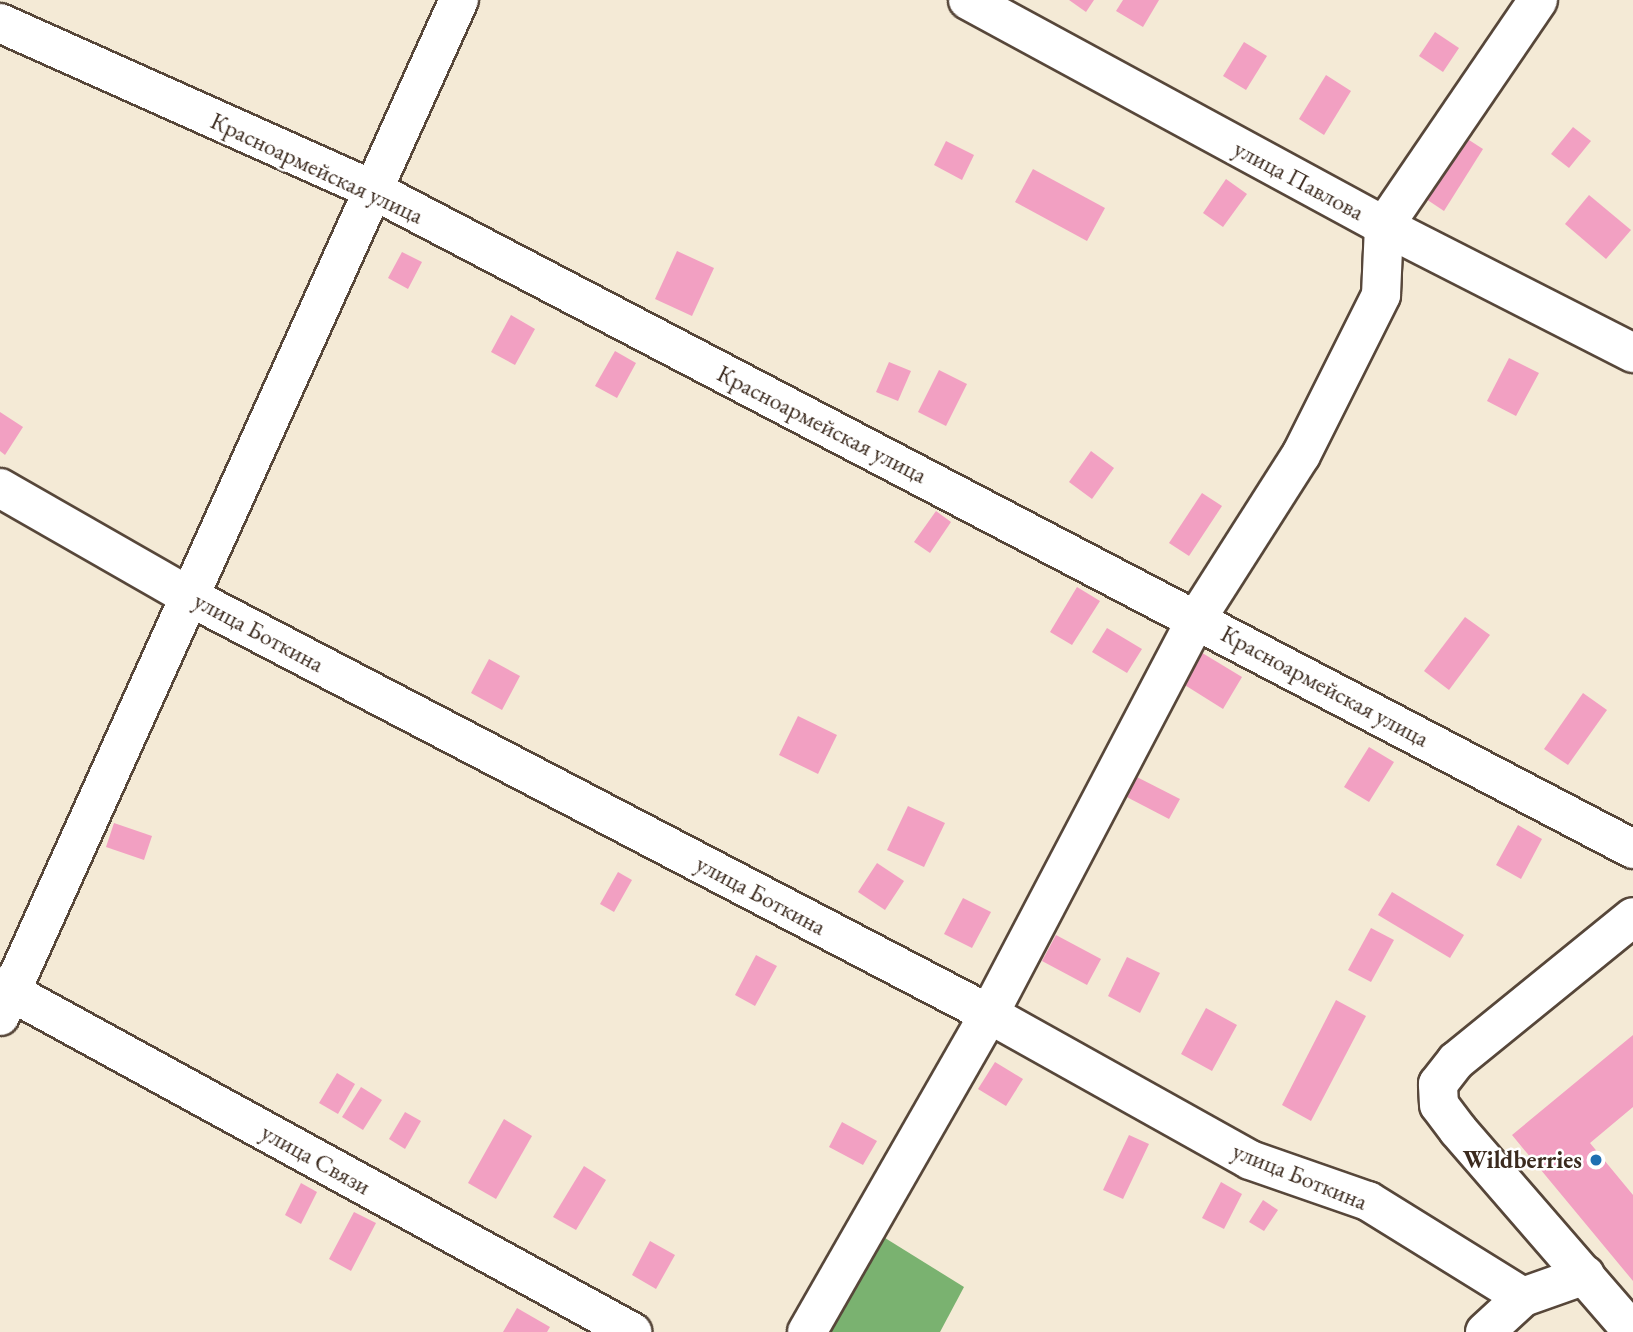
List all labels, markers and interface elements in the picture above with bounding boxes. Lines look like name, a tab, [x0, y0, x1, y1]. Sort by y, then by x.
street label: Красноармейская улица	[206, 106, 428, 230]
street label: улица Павлова	[1229, 134, 1369, 226]
street label: Красноармейская улица	[712, 359, 932, 489]
street label: улица Боткина	[189, 586, 329, 678]
street label: Красноармейская улица	[1216, 619, 1434, 753]
street label: улица Боткина	[691, 849, 831, 941]
street label: улица Связи	[256, 1117, 376, 1201]
street label: улица Боткина	[1228, 1136, 1372, 1216]
place label: Wildberries	[1463, 1146, 1582, 1174]
marker: Wildberries	[1588, 1152, 1604, 1168]

